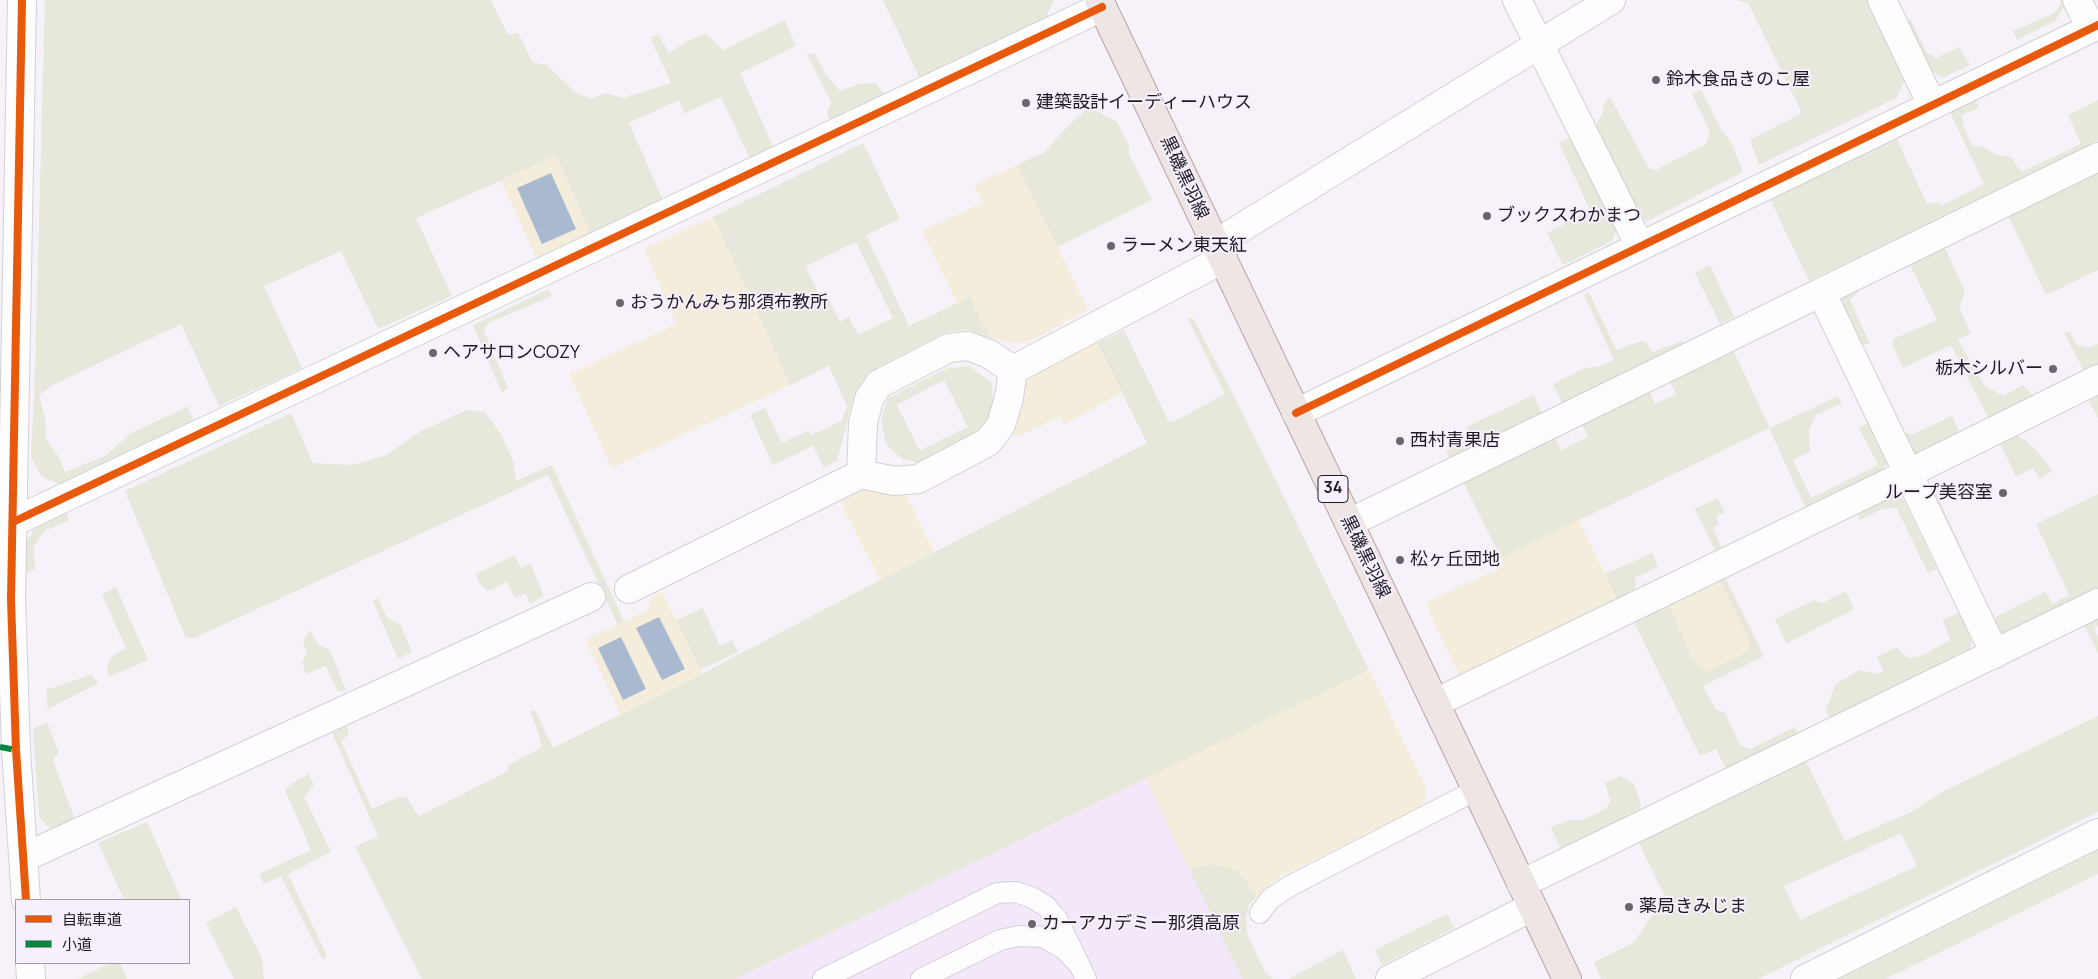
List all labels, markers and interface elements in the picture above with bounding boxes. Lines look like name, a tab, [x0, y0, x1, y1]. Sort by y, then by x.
place label: 鈴木食品きのこ屋	[1666, 69, 1810, 91]
marker: 鈴木食品きのこ屋	[1650, 74, 1662, 86]
place label: 建築設計イーディーハウス	[1036, 92, 1252, 114]
marker: 建築設計イーディーハウス	[1020, 97, 1032, 109]
street label: 黒磯黒羽線	[1155, 133, 1213, 223]
place label: ブックスわかまつ	[1497, 205, 1641, 227]
marker: ブックスわかまつ	[1481, 210, 1493, 222]
place label: ラーメン東天紅	[1121, 235, 1247, 257]
marker: ラーメン東天紅	[1105, 240, 1117, 252]
place label: おうかんみち那須布教所	[630, 292, 828, 314]
marker: おうかんみち那須布教所	[614, 297, 626, 309]
place label: ヘアサロンCOZY	[443, 342, 580, 364]
marker: ヘアサロンCOZY	[427, 347, 439, 359]
place label: 栃木シルバー	[1935, 358, 2043, 380]
marker: 栃木シルバー	[2047, 363, 2059, 375]
place label: 西村青果店	[1410, 430, 1500, 452]
marker: 西村青果店	[1394, 435, 1406, 447]
road number: 34	[1318, 476, 1348, 502]
place label: ループ美容室	[1885, 482, 1993, 504]
marker: ループ美容室	[1997, 487, 2009, 499]
street label: 黒磯黒羽線	[1336, 512, 1394, 602]
place label: 松ヶ丘団地	[1410, 549, 1500, 571]
marker: 松ヶ丘団地	[1394, 554, 1406, 566]
place label: 薬局きみじま	[1639, 896, 1747, 918]
legend	[15, 899, 190, 964]
marker: 薬局きみじま	[1623, 901, 1635, 913]
text: 自転車道	[62, 909, 122, 930]
place label: カーアカデミー那須高原	[1042, 913, 1240, 935]
marker: カーアカデミー那須高原	[1026, 918, 1038, 930]
text: 小道	[62, 934, 92, 955]

